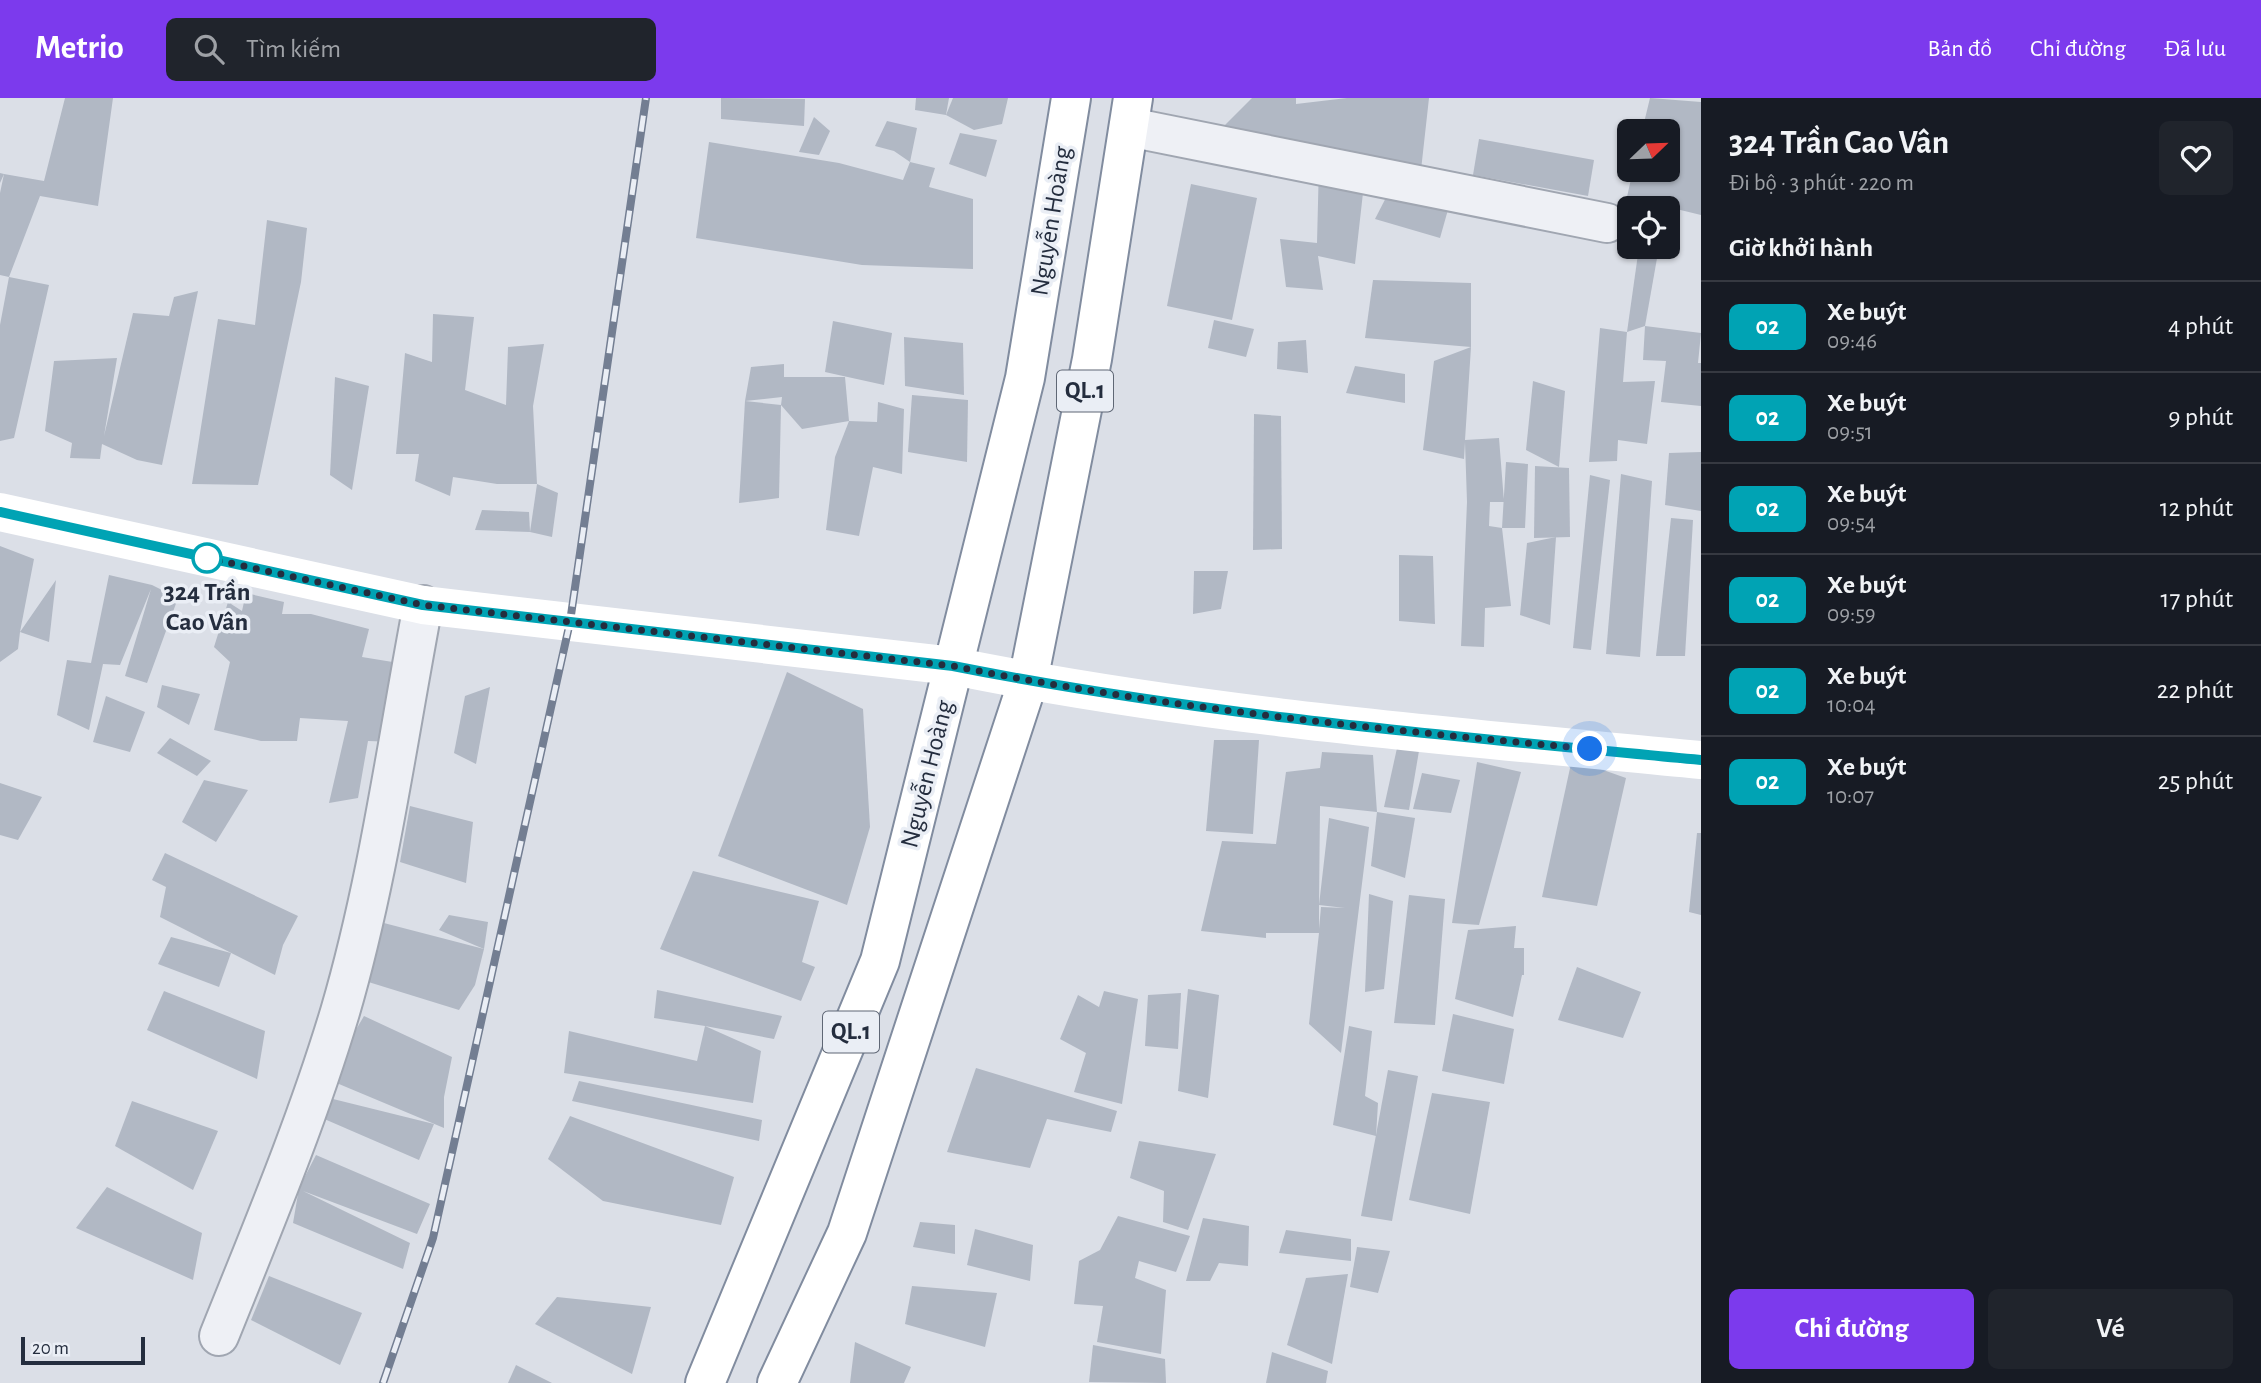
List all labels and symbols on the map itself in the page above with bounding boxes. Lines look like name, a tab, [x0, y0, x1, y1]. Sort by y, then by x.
north arrow	[1617, 119, 1680, 182]
street label: Nguyễn Hoàng	[1025, 144, 1076, 298]
road number: QL.1	[1057, 370, 1113, 412]
marker: 324 Trần Cao Vân	[192, 543, 222, 573]
place label: 324 Trần Cao Vân	[164, 579, 250, 635]
street label: Nguyễn Hoàng	[895, 697, 958, 850]
your location	[1572, 731, 1607, 766]
road number: QL.1	[823, 1012, 879, 1052]
scale bar	[21, 1334, 145, 1366]

